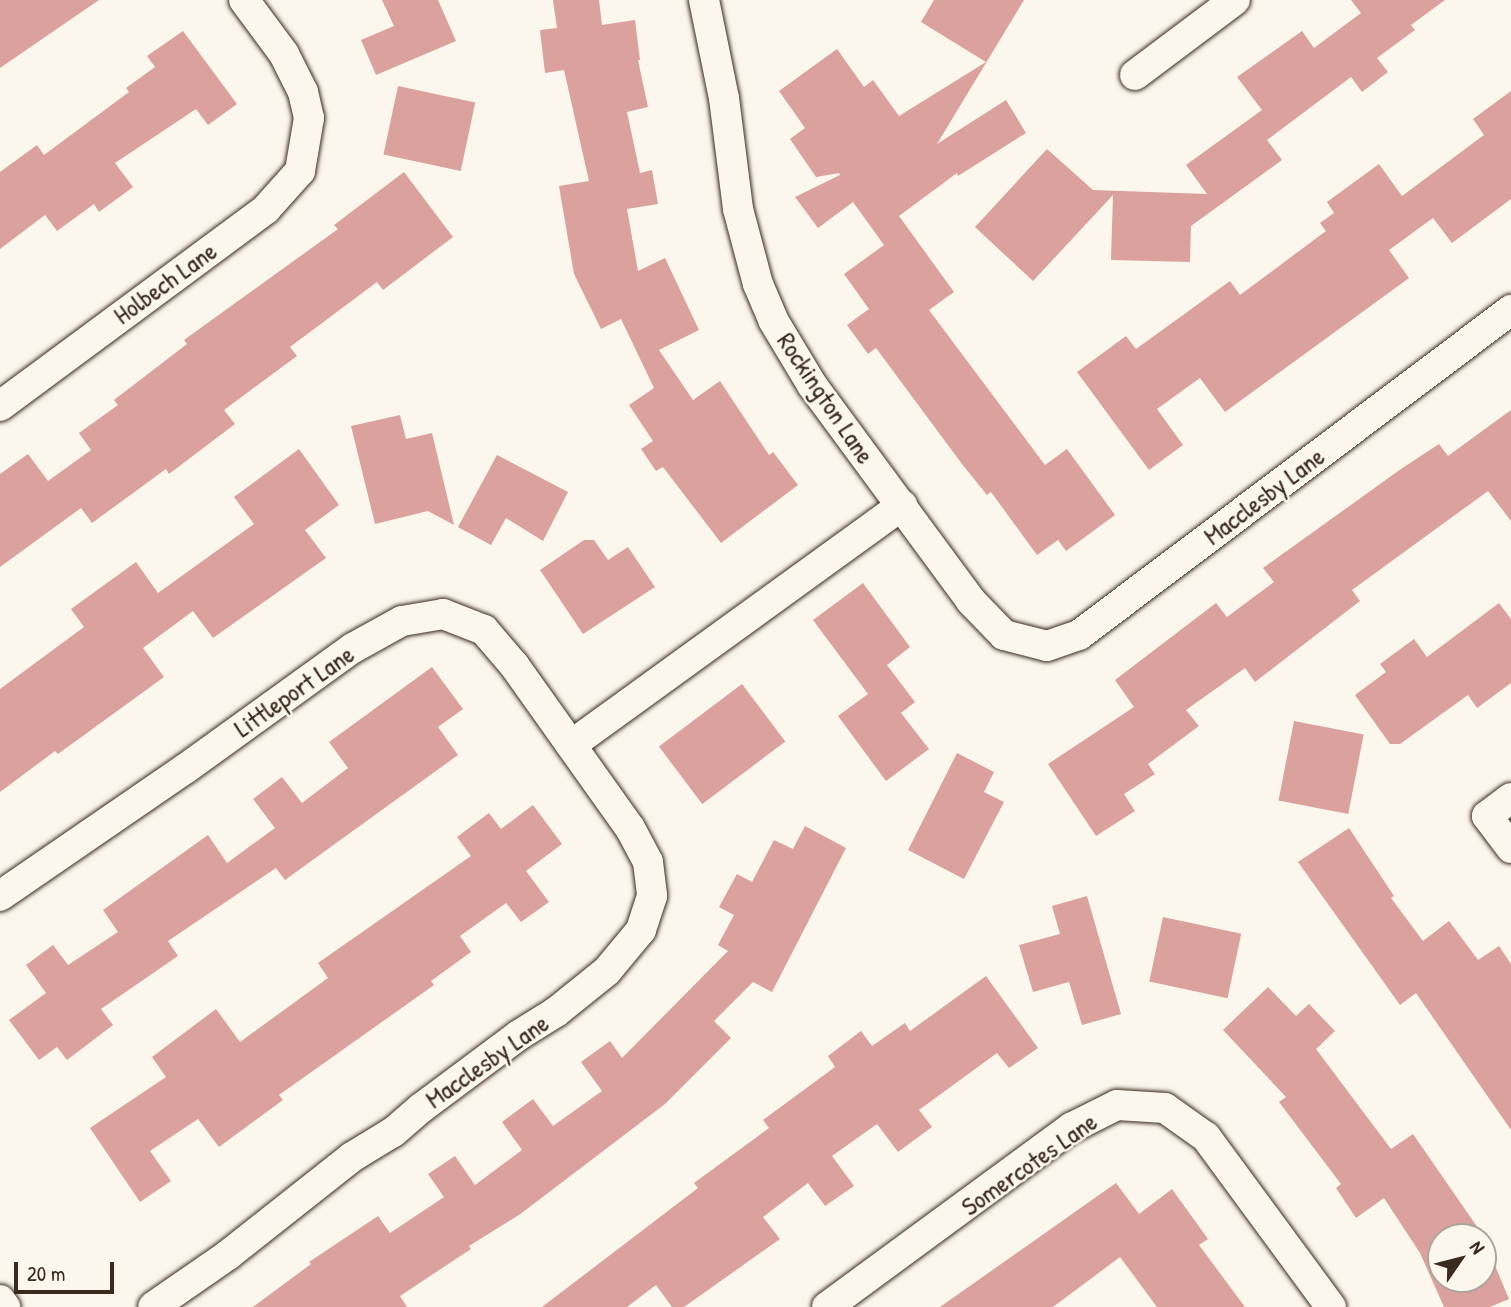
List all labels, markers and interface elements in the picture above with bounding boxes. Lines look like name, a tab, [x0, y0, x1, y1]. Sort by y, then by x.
street label: Holbech Lane	[107, 235, 223, 331]
street label: Rockington Lane	[771, 327, 881, 469]
street label: Macclesby Lane	[1198, 441, 1330, 551]
street label: Littleport Lane	[228, 638, 360, 744]
street label: Macclesby Lane	[420, 1007, 554, 1115]
street label: Somercotes Lane	[955, 1106, 1103, 1222]
north arrow	[1427, 1223, 1497, 1293]
text: N	[1464, 1235, 1491, 1259]
scale bar	[18, 1248, 117, 1292]
text: 20 m	[27, 1259, 65, 1288]

